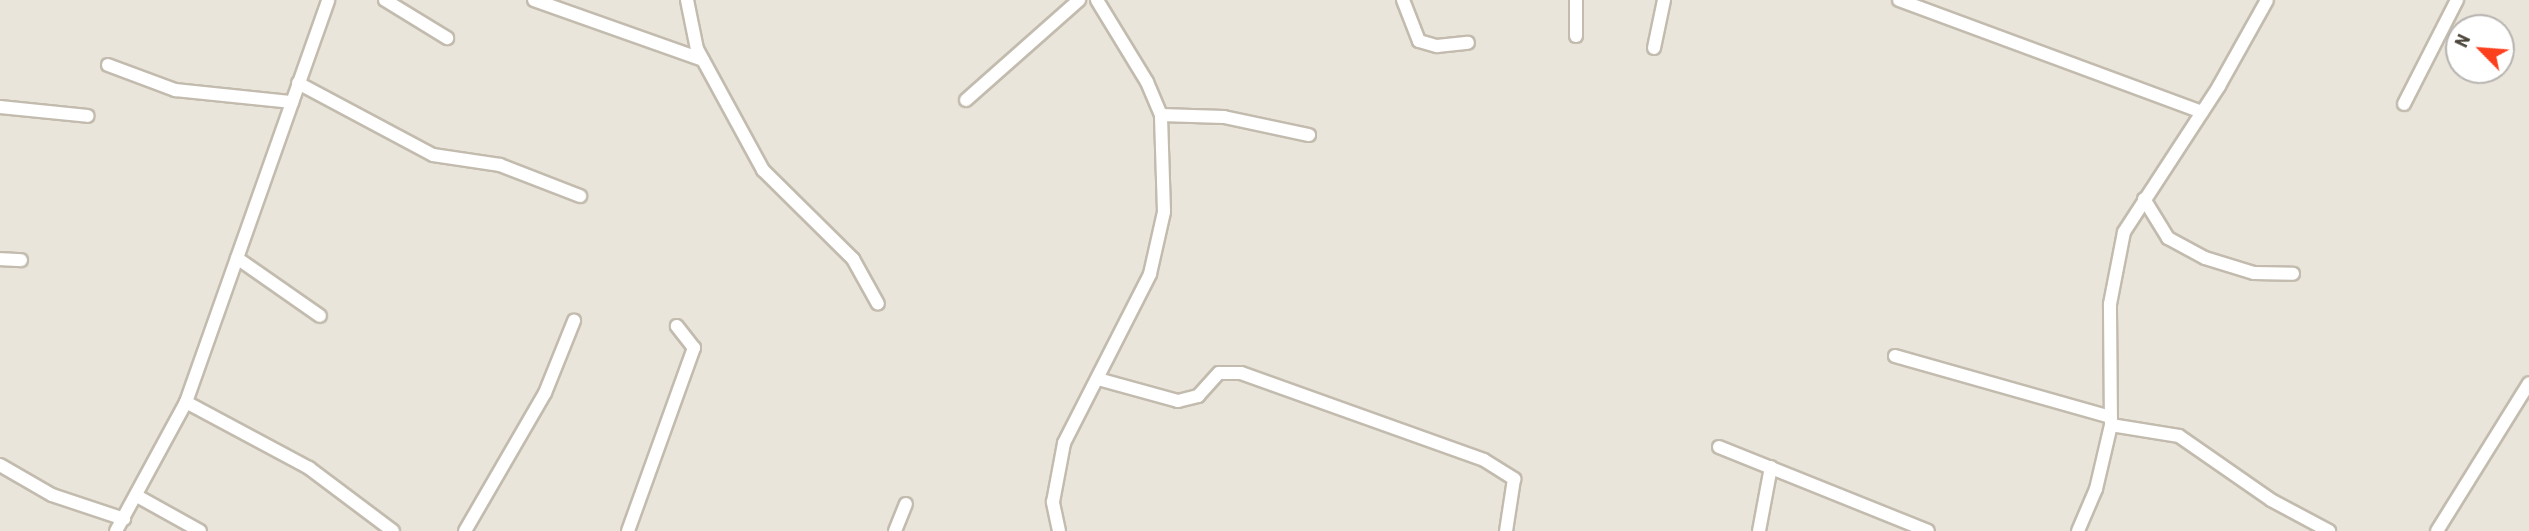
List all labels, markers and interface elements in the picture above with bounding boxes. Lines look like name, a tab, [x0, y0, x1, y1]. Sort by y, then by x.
north arrow	[2445, 14, 2515, 84]
text: N	[2449, 31, 2475, 51]

